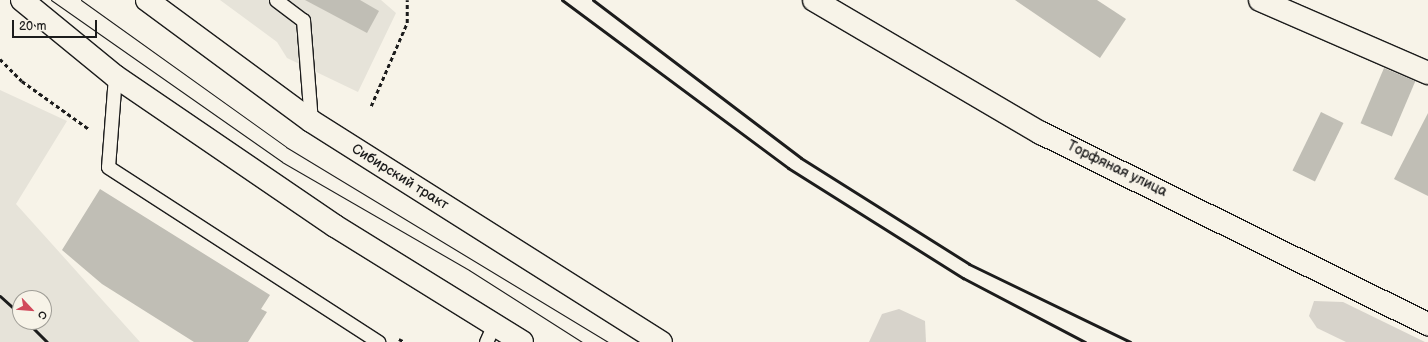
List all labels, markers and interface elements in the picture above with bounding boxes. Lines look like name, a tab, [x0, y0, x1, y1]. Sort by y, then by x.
scale bar	[14, 12, 99, 38]
text: 20 m	[19, 19, 46, 34]
street label: Торфяная улица	[1064, 137, 1170, 201]
street label: Сибирский тракт	[348, 140, 452, 214]
north arrow	[12, 290, 52, 330]
text: С	[35, 309, 50, 321]

